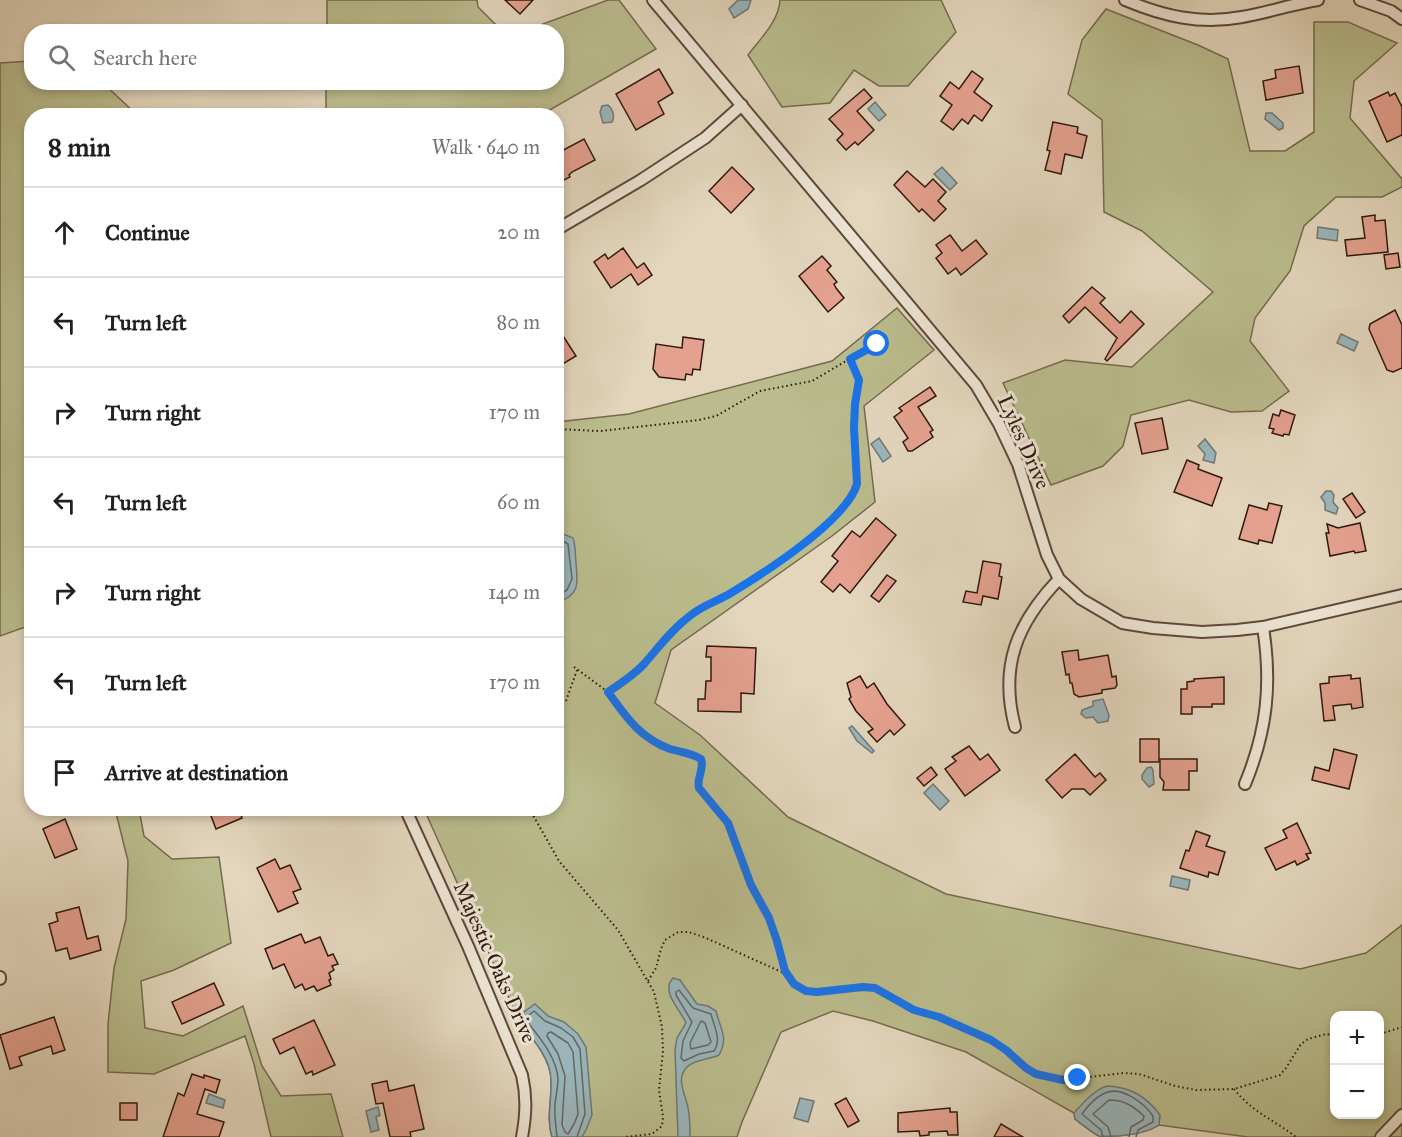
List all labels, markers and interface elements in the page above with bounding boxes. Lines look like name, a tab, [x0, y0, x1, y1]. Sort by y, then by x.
search box	[24, 24, 564, 90]
icon: search	[45, 41, 78, 74]
text: Search here	[93, 44, 197, 71]
text: 8 min	[48, 131, 111, 163]
text: Walk · 640 m	[432, 135, 540, 159]
icon: ahead	[48, 216, 81, 249]
text: Continue	[105, 219, 190, 246]
text: 20 m	[497, 220, 540, 244]
icon: left	[48, 306, 81, 339]
text: Turn left	[105, 309, 187, 336]
text: 80 m	[497, 310, 540, 334]
route start	[863, 330, 889, 356]
street label: Lyles Drive	[992, 391, 1056, 493]
icon: right	[48, 396, 81, 429]
text: Turn right	[105, 399, 201, 426]
text: 170 m	[489, 400, 540, 424]
icon: left	[48, 486, 81, 519]
text: Turn left	[105, 489, 187, 516]
text: 60 m	[497, 490, 540, 514]
icon: right	[48, 576, 81, 609]
text: Turn right	[105, 579, 201, 606]
text: 140 m	[488, 580, 540, 604]
icon: left	[48, 666, 81, 699]
text: Turn left	[105, 669, 187, 696]
text: 170 m	[489, 670, 540, 694]
icon: arrive	[48, 756, 81, 789]
text: Arrive at destination	[105, 759, 288, 786]
street label: Majestic Oaks Drive	[448, 877, 542, 1047]
map controls	[1330, 1011, 1384, 1119]
button: +	[1330, 1011, 1384, 1065]
route end	[1064, 1064, 1090, 1090]
button: −	[1330, 1065, 1384, 1119]

